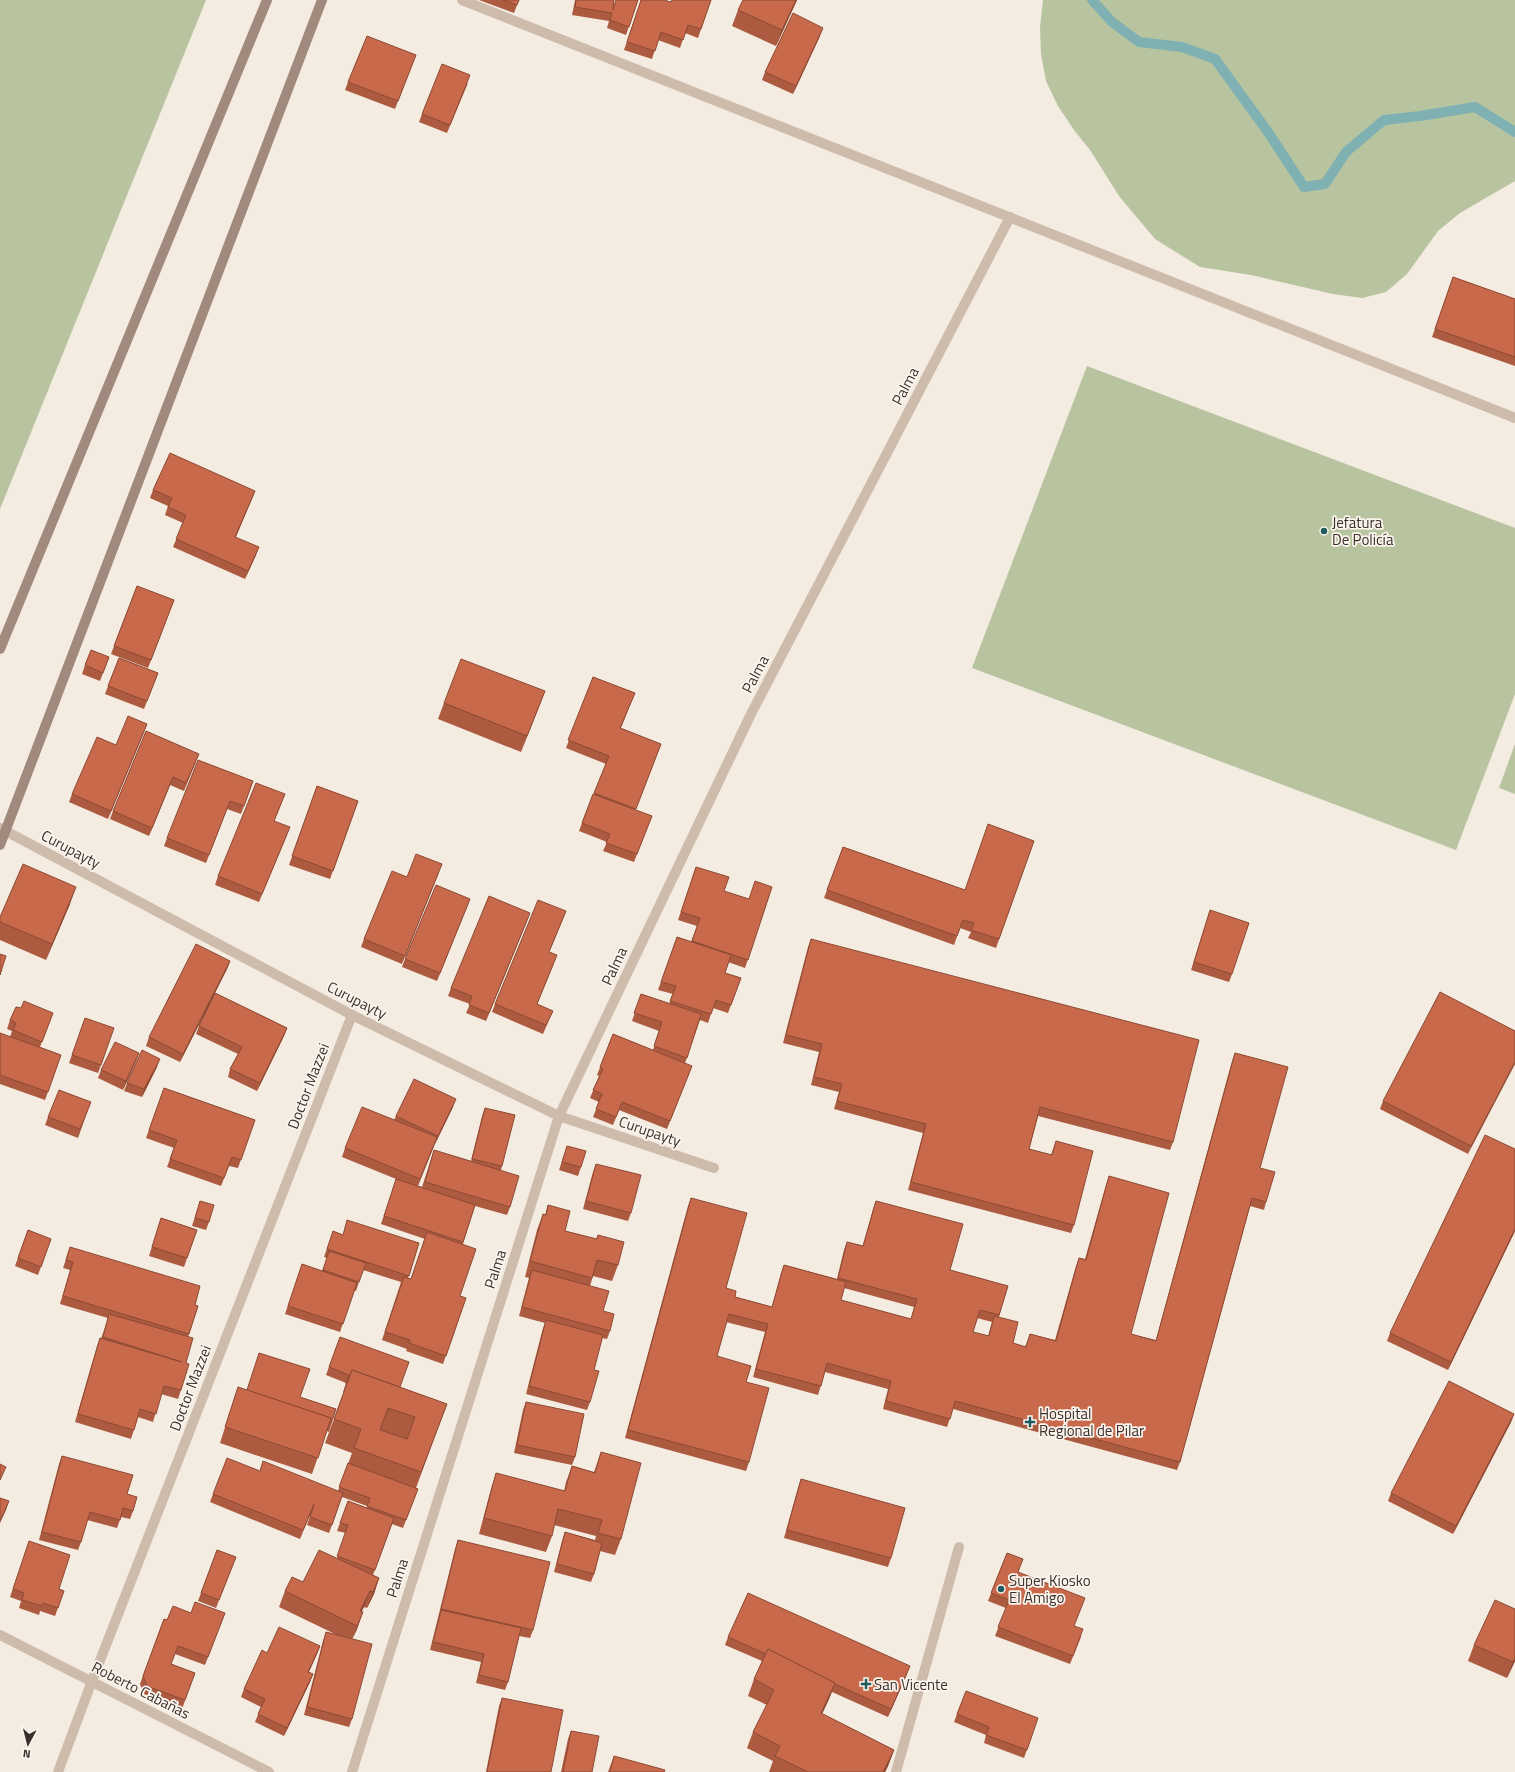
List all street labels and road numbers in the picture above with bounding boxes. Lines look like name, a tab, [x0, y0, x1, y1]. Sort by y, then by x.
street label: Palma	[885, 363, 925, 409]
street label: Palma	[735, 651, 775, 697]
street label: Curupayty	[37, 824, 105, 874]
street label: Palma	[595, 943, 633, 989]
street label: Curupayty	[323, 975, 391, 1025]
street label: Doctor Mazzei	[281, 1040, 335, 1132]
street label: Curupayty	[616, 1110, 684, 1152]
street label: Palma	[478, 1246, 512, 1292]
street label: Doctor Mazzei	[163, 1342, 217, 1434]
street label: Palma	[380, 1555, 414, 1601]
street label: Roberto Cabañas	[88, 1655, 194, 1725]

